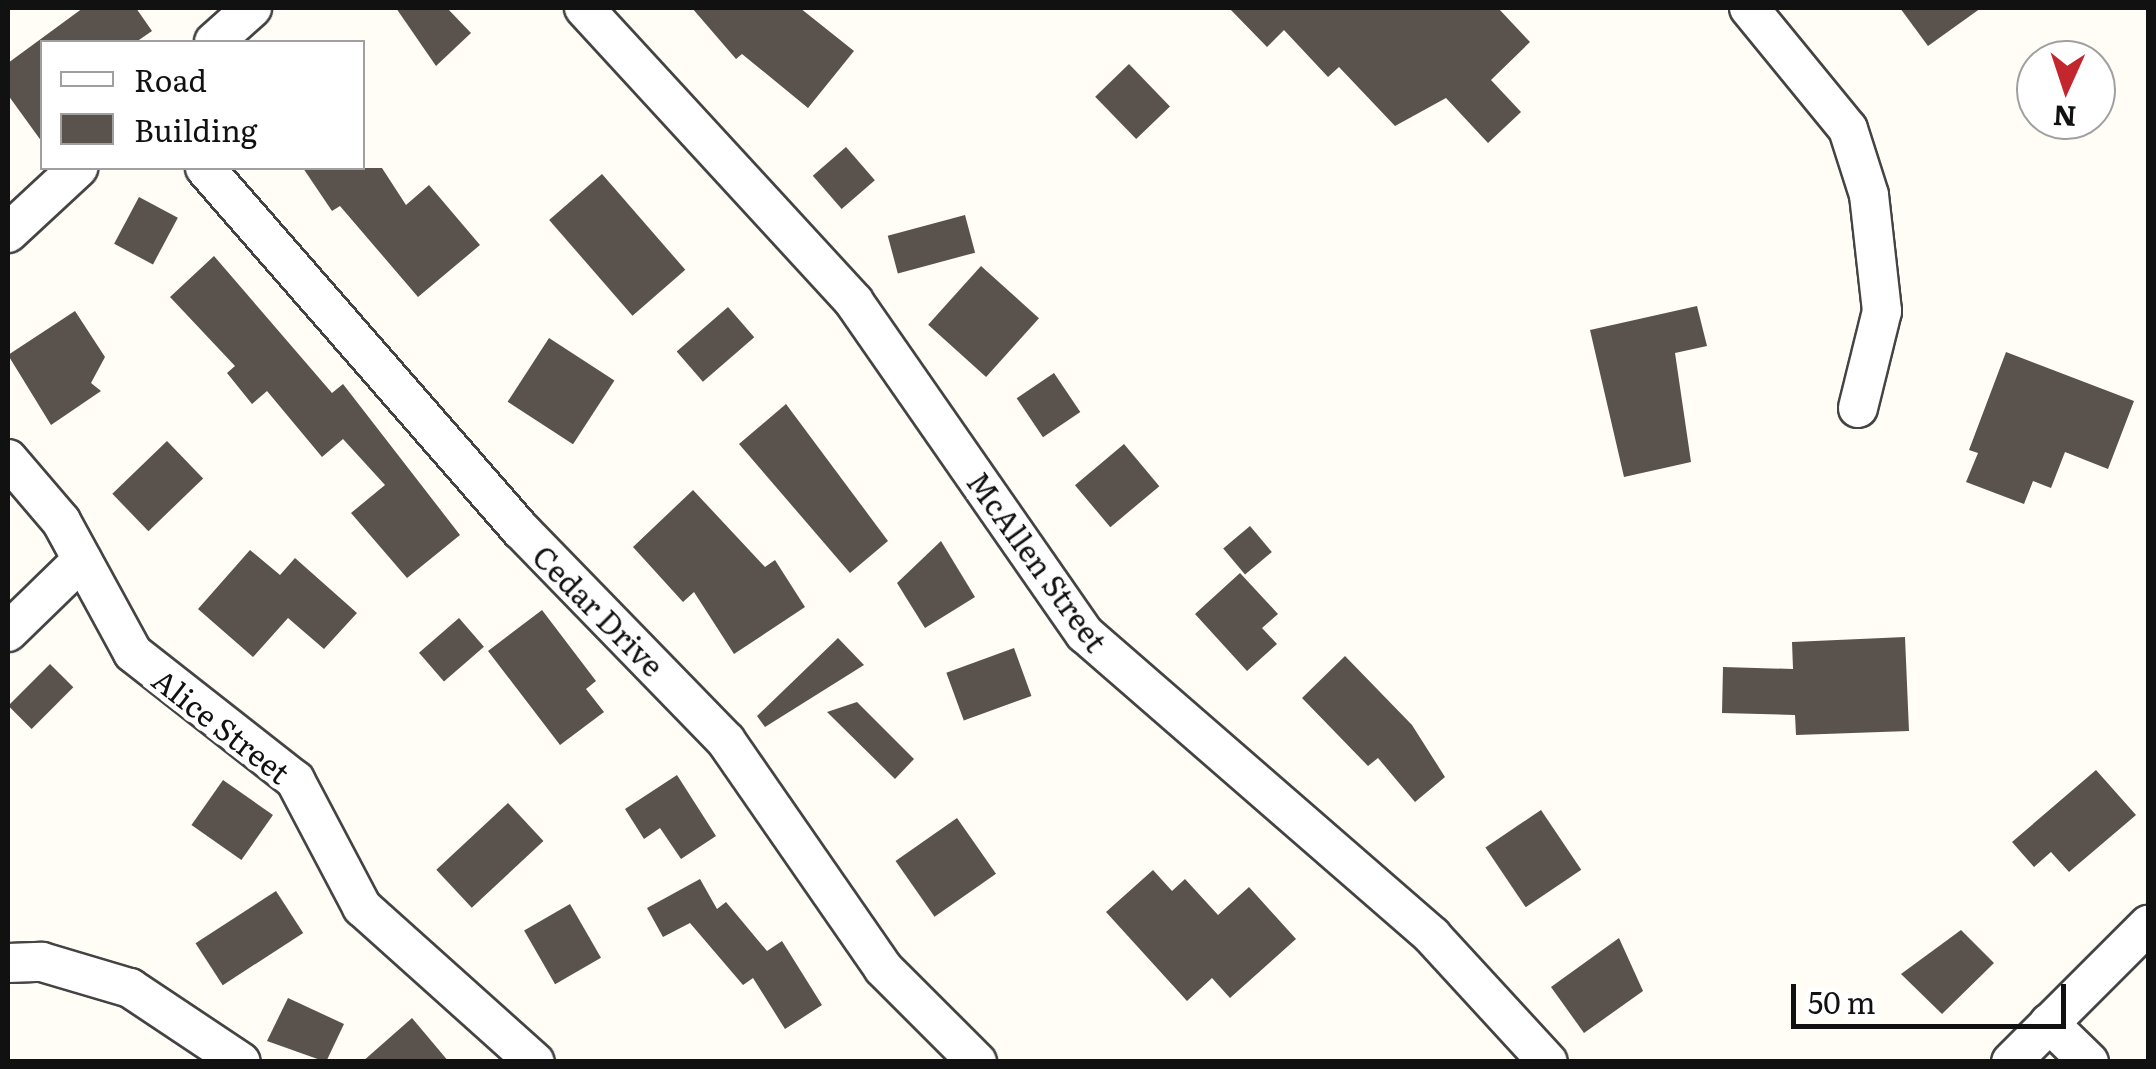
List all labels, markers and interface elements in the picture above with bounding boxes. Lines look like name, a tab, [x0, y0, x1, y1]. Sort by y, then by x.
legend	[40, 40, 365, 170]
north arrow	[2016, 40, 2116, 140]
text: Road	[134, 57, 207, 101]
text: N	[2052, 96, 2077, 140]
text: Building	[134, 107, 258, 151]
street label: McAllen Street	[961, 464, 1115, 658]
street label: Cedar Drive	[526, 537, 672, 683]
street label: Alice Street	[146, 660, 298, 790]
scale bar	[1796, 964, 2071, 1026]
text: 50 m	[1808, 979, 1876, 1023]

